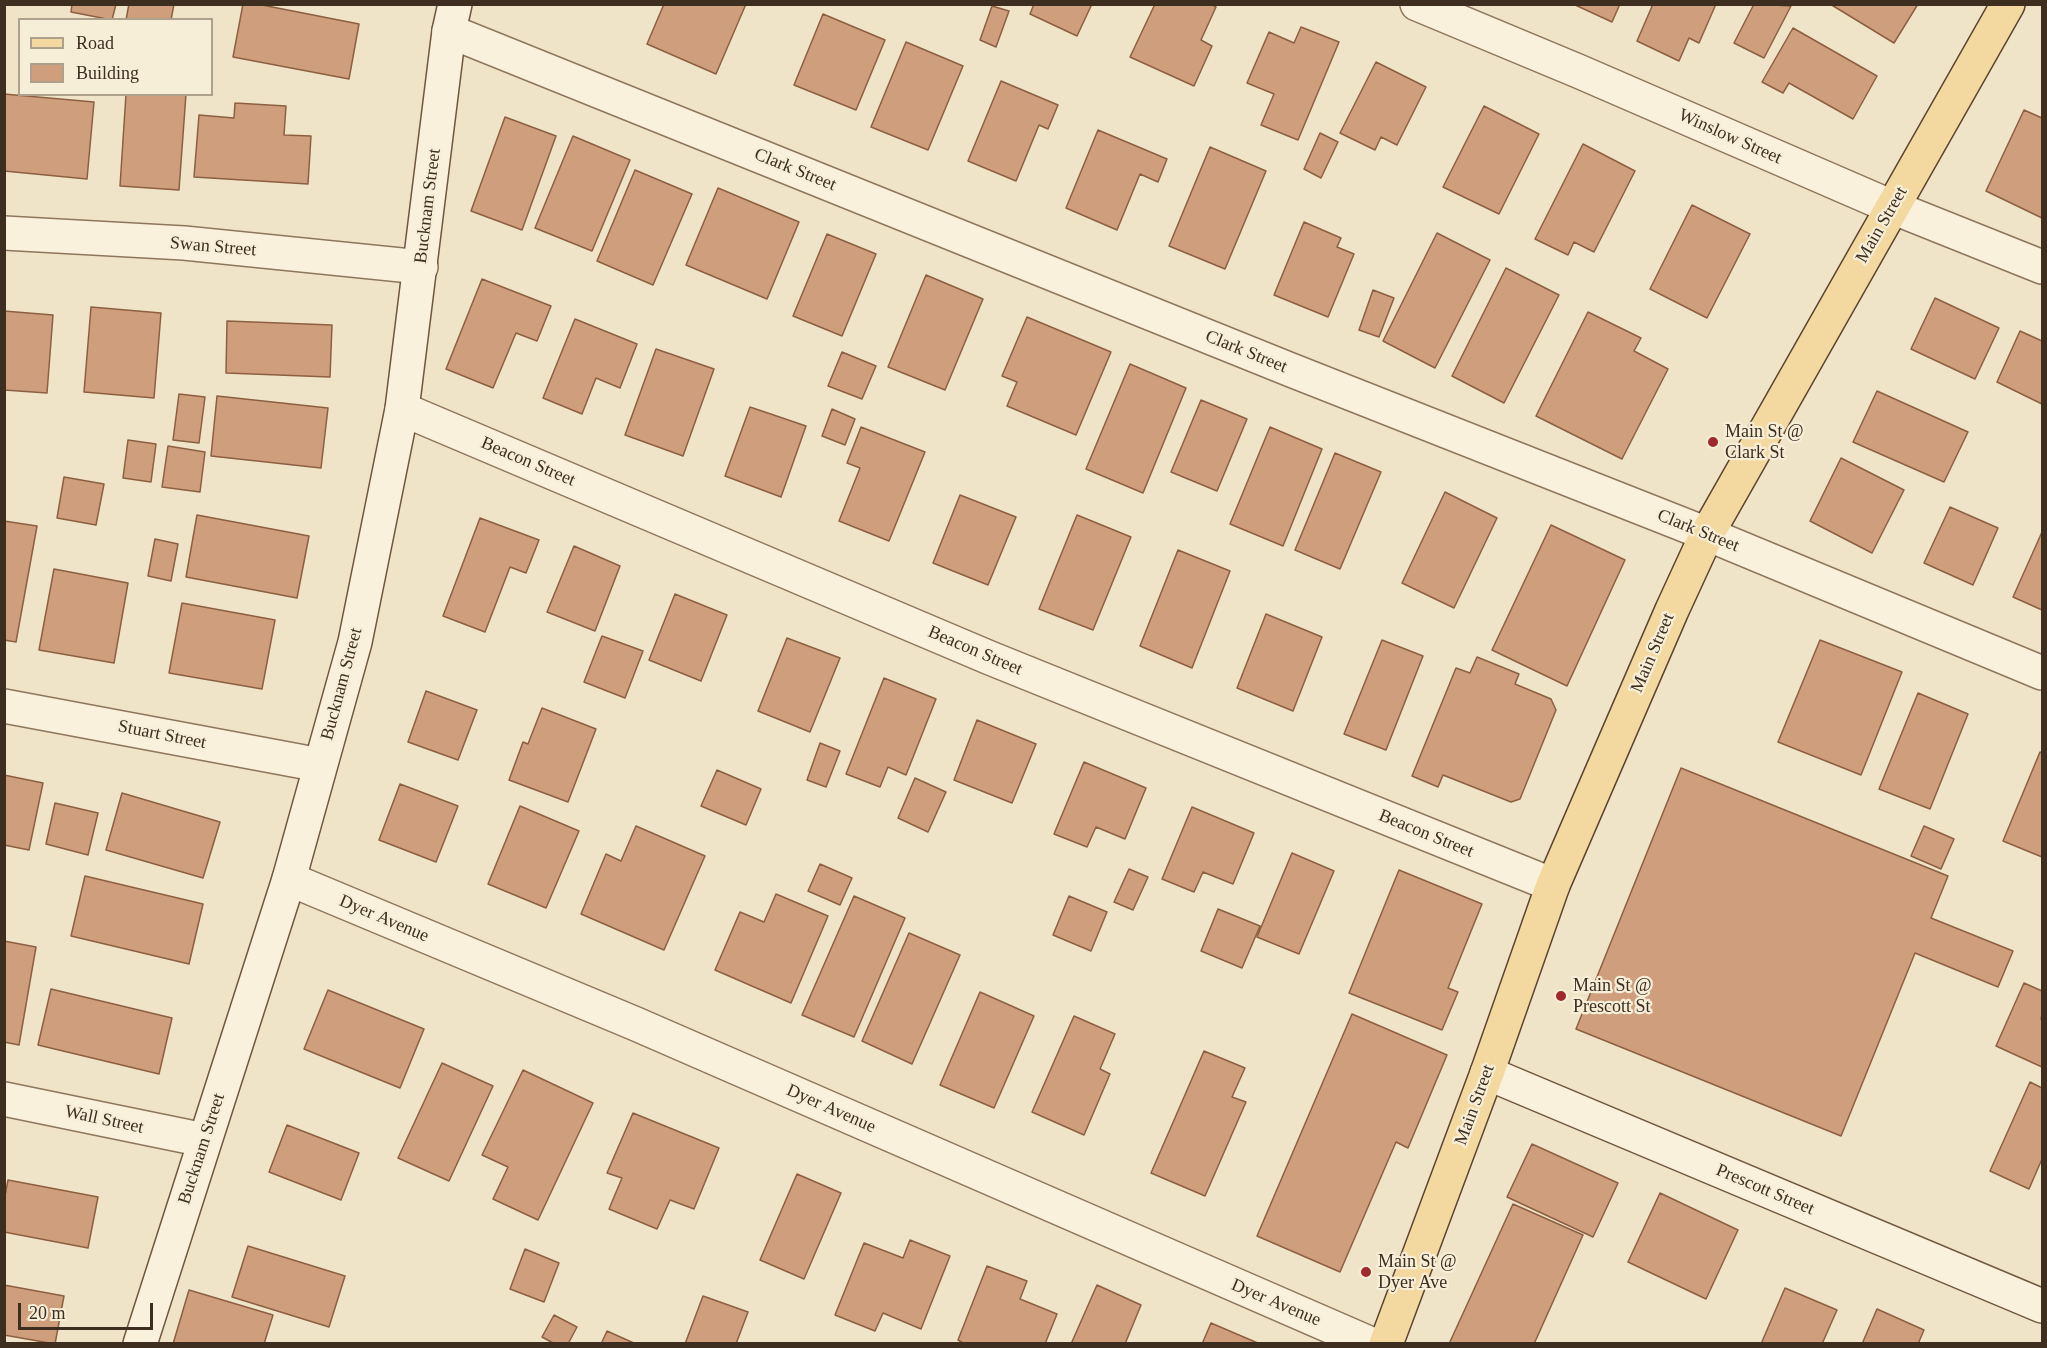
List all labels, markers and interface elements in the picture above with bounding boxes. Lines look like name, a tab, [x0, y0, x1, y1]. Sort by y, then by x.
legend	[18, 18, 213, 96]
text: Road	[76, 33, 114, 53]
text: Building	[76, 63, 139, 83]
street label: Winslow Street	[1675, 105, 1785, 169]
street label: Clark Street	[751, 144, 839, 196]
street label: Bucknam Street	[410, 147, 446, 265]
street label: Main Street	[1852, 183, 1912, 267]
street label: Swan Street	[169, 232, 257, 262]
street label: Clark Street	[1202, 326, 1290, 378]
place label: Main St @ Clark St	[1725, 421, 1804, 464]
street label: Beacon Street	[478, 432, 578, 492]
marker: Main St @ Clark St	[1706, 435, 1720, 449]
street label: Clark Street	[1654, 505, 1742, 557]
street label: Main Street	[1627, 610, 1679, 696]
street label: Beacon Street	[925, 621, 1025, 681]
street label: Bucknam Street	[317, 625, 367, 743]
street label: Stuart Street	[116, 716, 208, 754]
street label: Beacon Street	[1375, 805, 1477, 863]
street label: Dyer Avenue	[336, 890, 432, 948]
place label: Main St @ Prescott St	[1573, 975, 1652, 1018]
marker: Main St @ Prescott St	[1554, 989, 1568, 1003]
street label: Main Street	[1450, 1062, 1500, 1148]
street label: Dyer Avenue	[783, 1080, 879, 1138]
street label: Bucknam Street	[174, 1091, 230, 1207]
street label: Wall Street	[63, 1101, 145, 1139]
street label: Prescott Street	[1713, 1160, 1817, 1220]
place label: Main St @ Dyer Ave	[1378, 1251, 1457, 1294]
marker: Main St @ Dyer Ave	[1359, 1265, 1373, 1279]
street label: Dyer Avenue	[1228, 1274, 1324, 1332]
scale bar	[21, 1291, 156, 1329]
text: 20 m	[29, 1303, 66, 1323]

